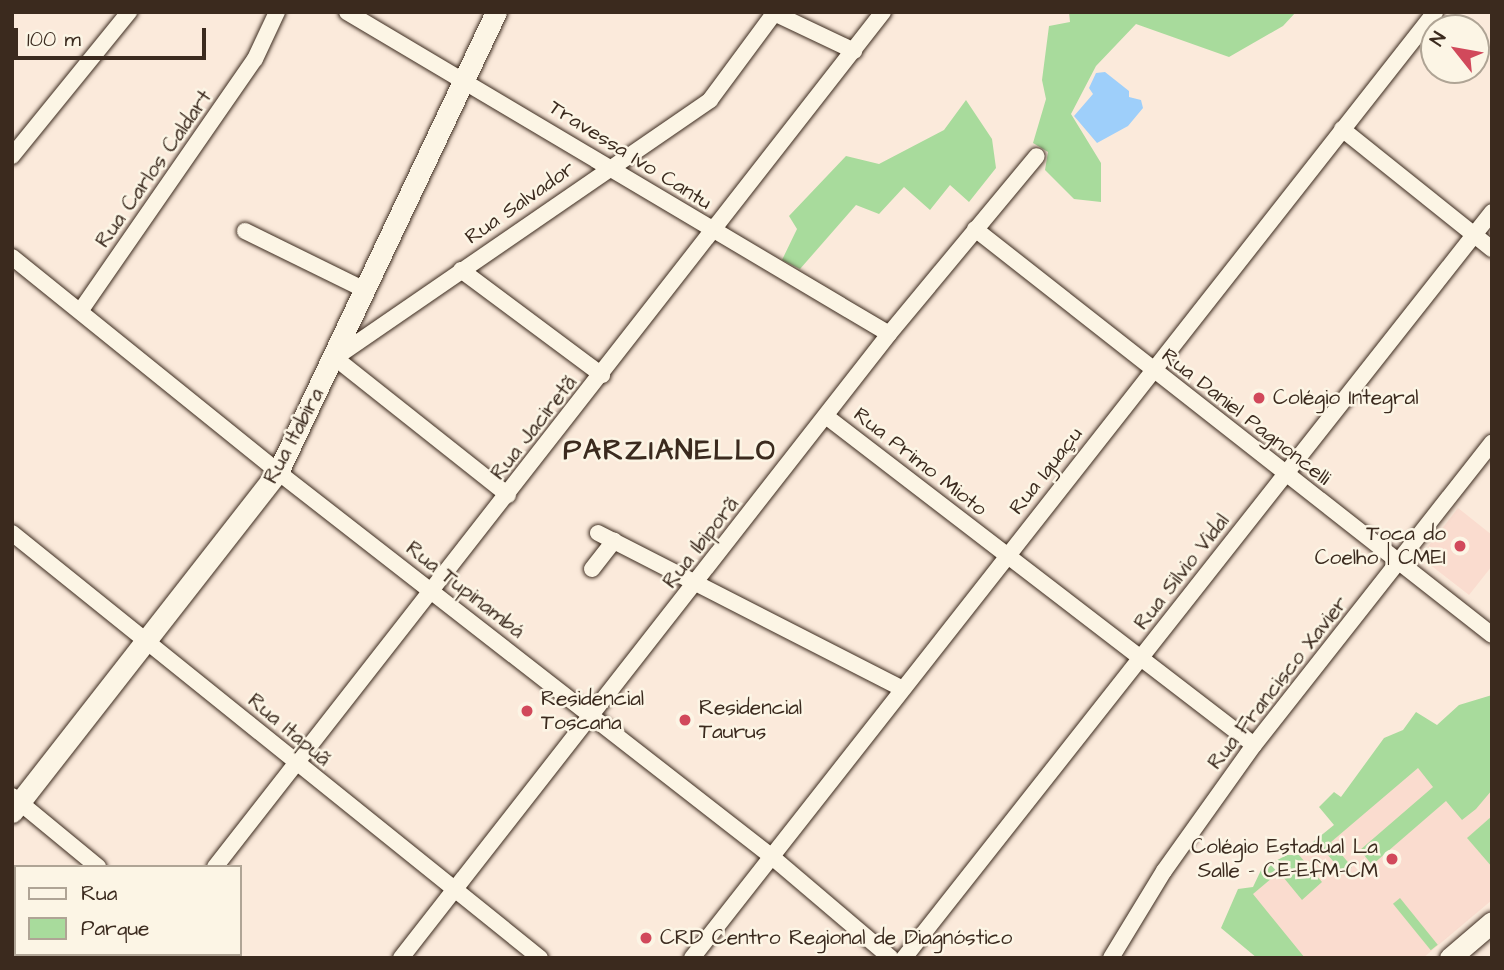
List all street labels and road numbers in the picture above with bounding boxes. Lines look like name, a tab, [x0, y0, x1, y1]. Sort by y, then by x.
street label: Rua Carlos Caldart	[90, 85, 218, 253]
street label: Travessa Ivo Cantu	[544, 95, 716, 215]
street label: Rua Salvador	[460, 156, 580, 250]
street label: Rua Daniel Pagnoncelli	[1156, 343, 1336, 491]
street label: Rua Jaciretã	[486, 371, 582, 485]
street label: Rua Itabira	[258, 384, 330, 488]
street label: Rua Primo Mioto	[848, 402, 992, 522]
street label: Rua Iguaçu	[1004, 422, 1088, 520]
street label: Rua Ibiporã	[658, 492, 744, 594]
street label: Rua Silvio Vidal	[1129, 509, 1235, 635]
street label: Rua Tupinambá	[401, 536, 529, 644]
street label: Rua Francisco Xavier	[1203, 591, 1353, 775]
street label: Rua Itapuã	[243, 688, 335, 772]

